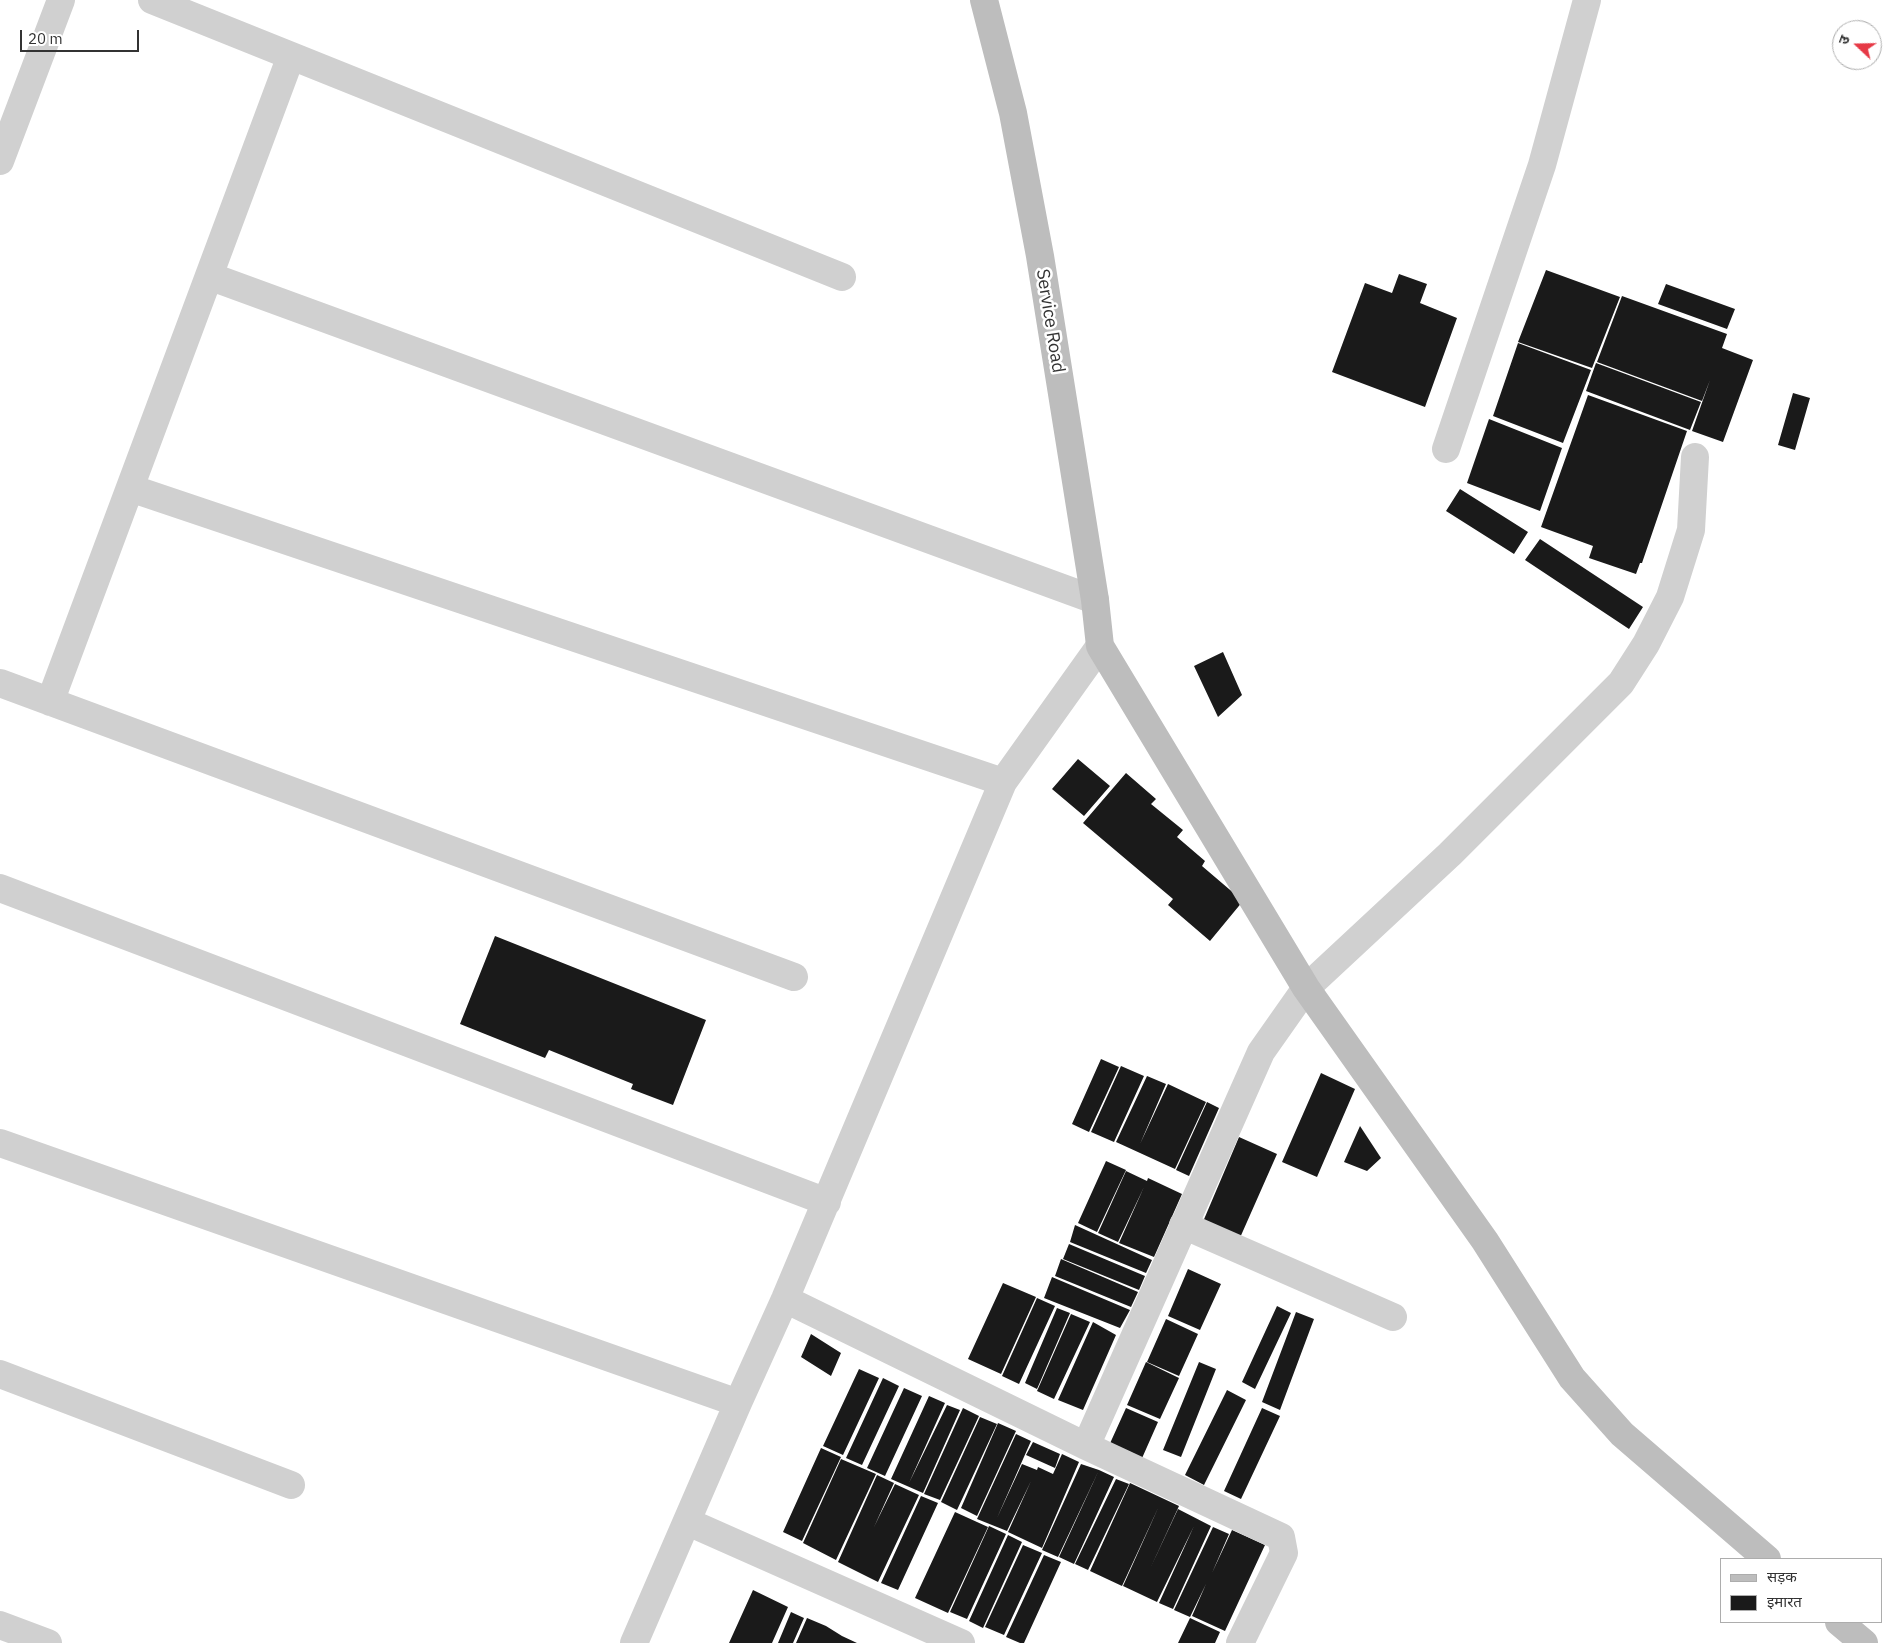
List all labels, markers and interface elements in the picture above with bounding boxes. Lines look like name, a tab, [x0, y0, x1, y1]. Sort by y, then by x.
scale bar	[22, 20, 141, 52]
north arrow	[1832, 20, 1882, 70]
text: 20 m	[28, 29, 63, 48]
text: उ	[1834, 33, 1854, 47]
street label: Service Road	[1031, 267, 1069, 375]
legend	[1720, 1558, 1882, 1623]
text: सड़क	[1767, 1567, 1797, 1586]
text: इमारत	[1767, 1592, 1802, 1611]

